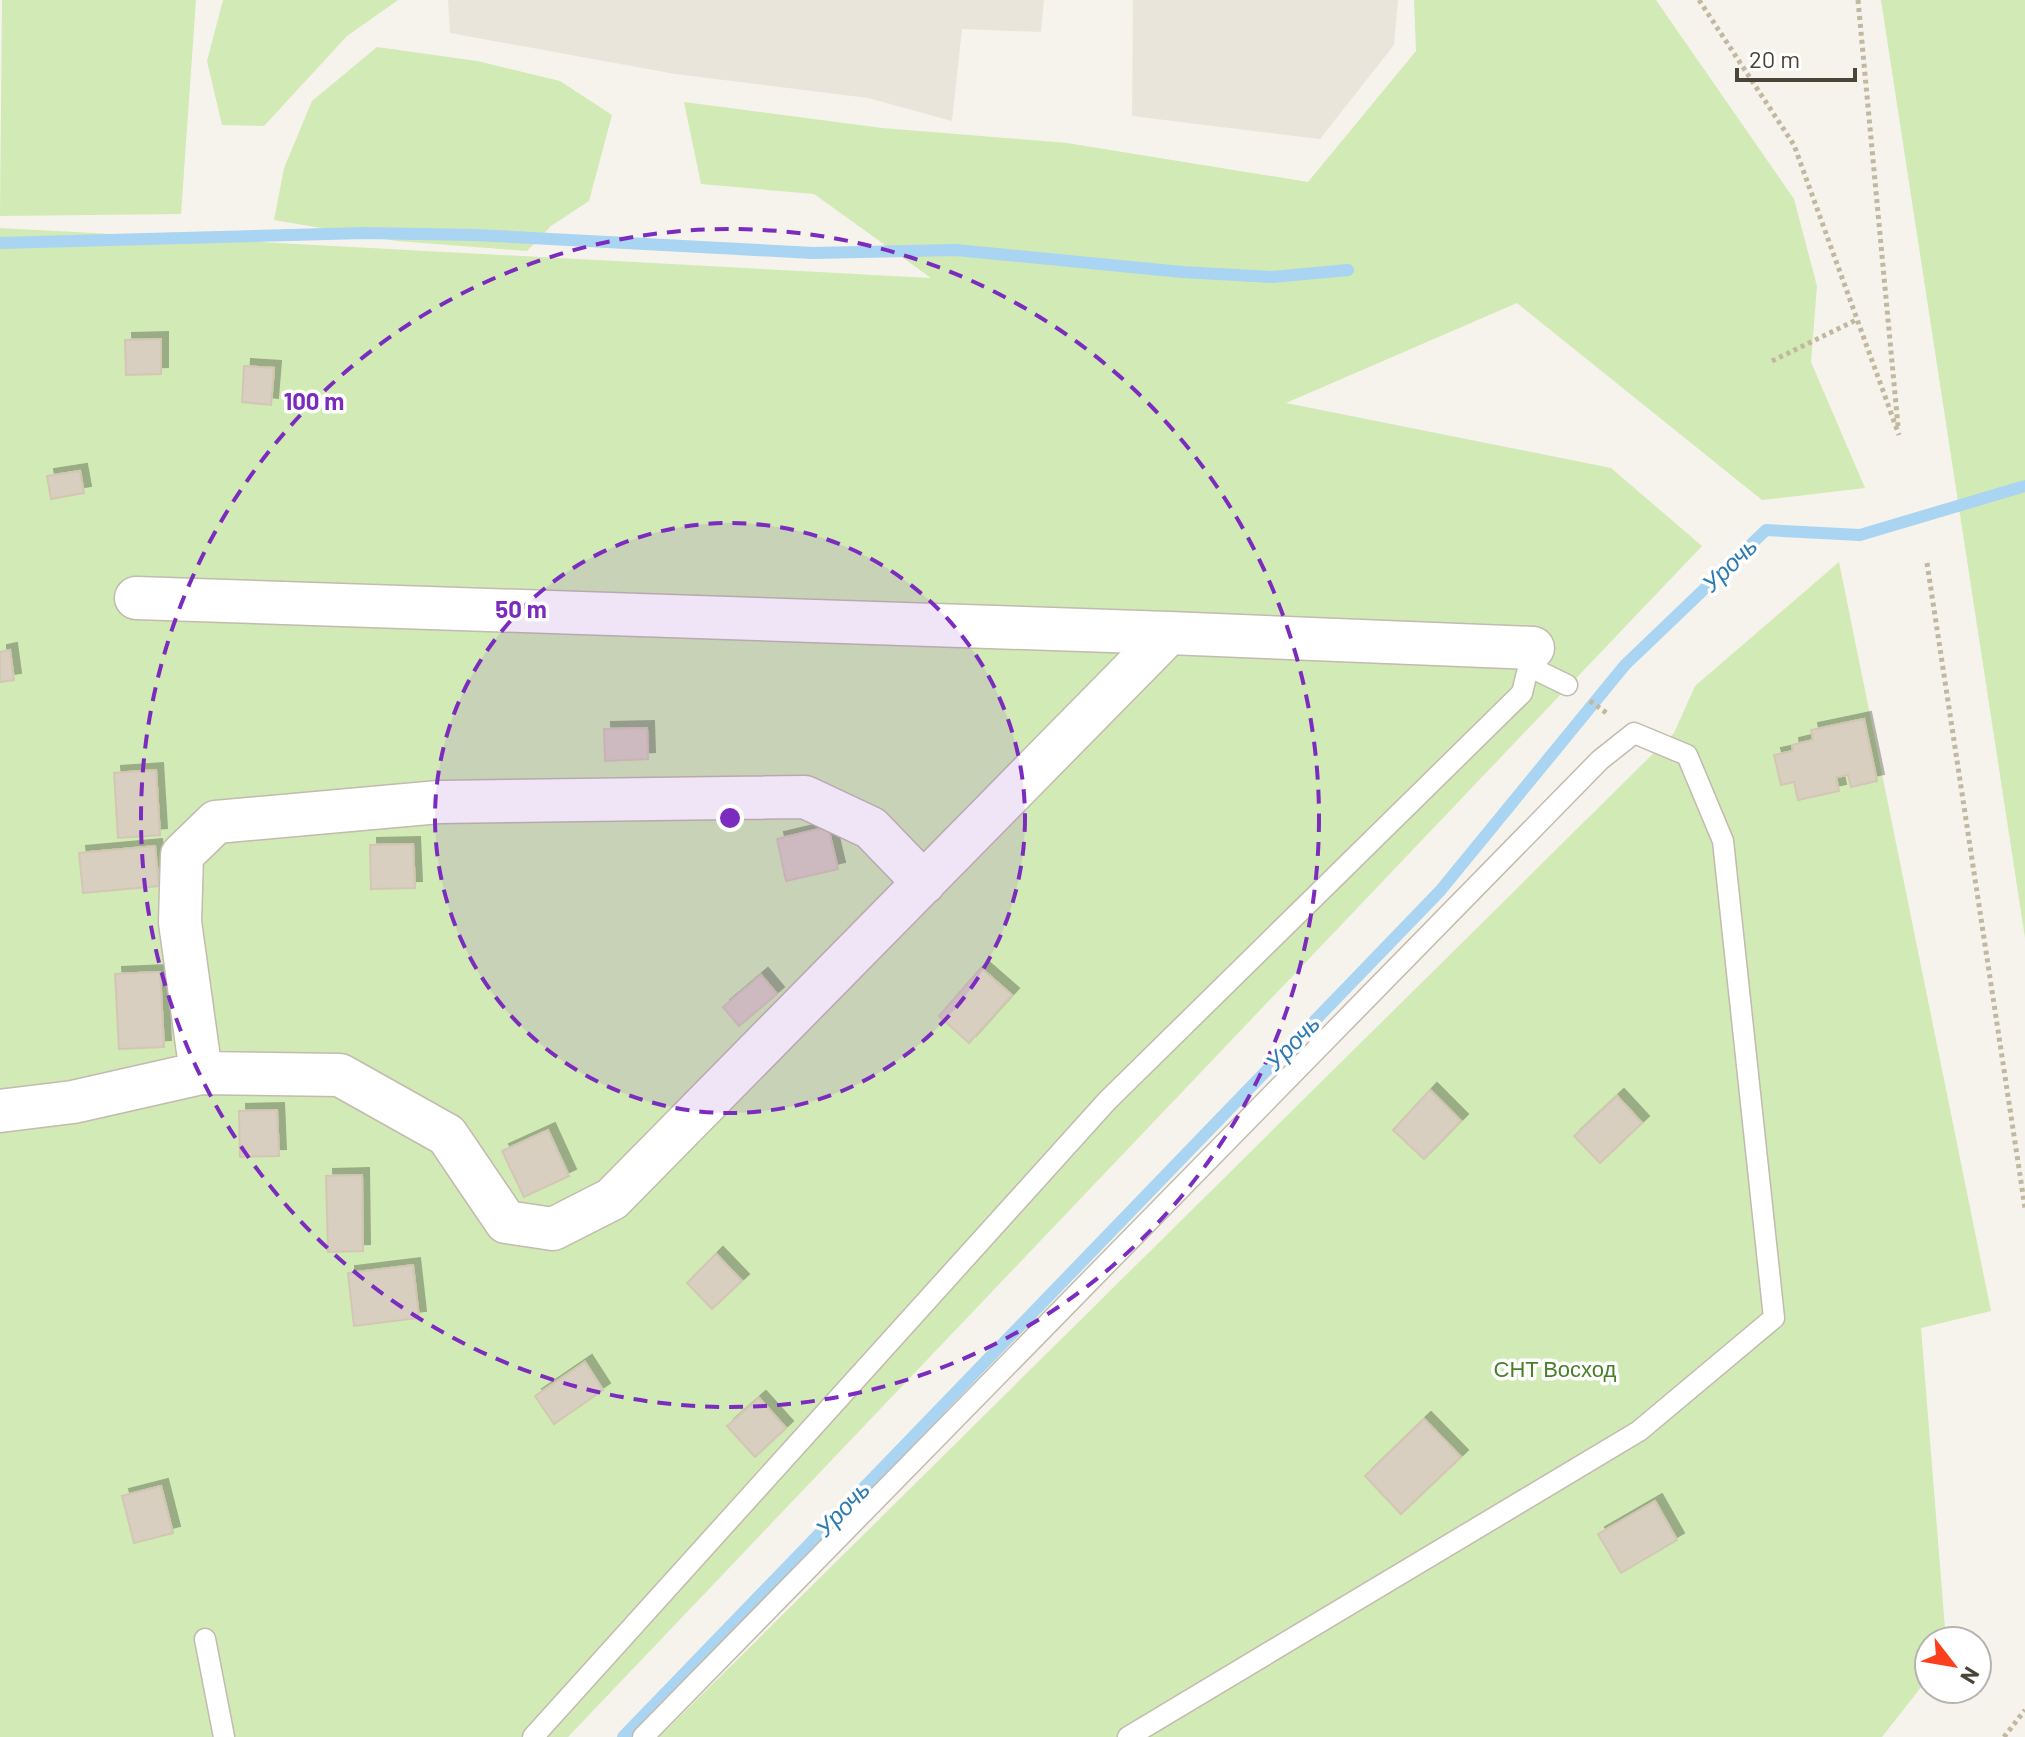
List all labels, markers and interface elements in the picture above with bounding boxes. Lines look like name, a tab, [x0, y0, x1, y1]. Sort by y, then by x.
scale bar	[1737, 32, 1855, 82]
text: 20 m	[1749, 44, 1800, 73]
text: 100 m	[284, 386, 344, 415]
water label: Урочь	[1695, 531, 1763, 598]
text: 50 m	[495, 594, 547, 623]
centre of rings	[716, 804, 744, 832]
water label: Урочь	[1258, 1008, 1325, 1076]
park label: СНТ Восход	[1494, 1355, 1617, 1382]
water label: Урочь	[808, 1474, 875, 1542]
north arrow	[1913, 1625, 1993, 1705]
text: N	[1956, 1663, 1986, 1689]

